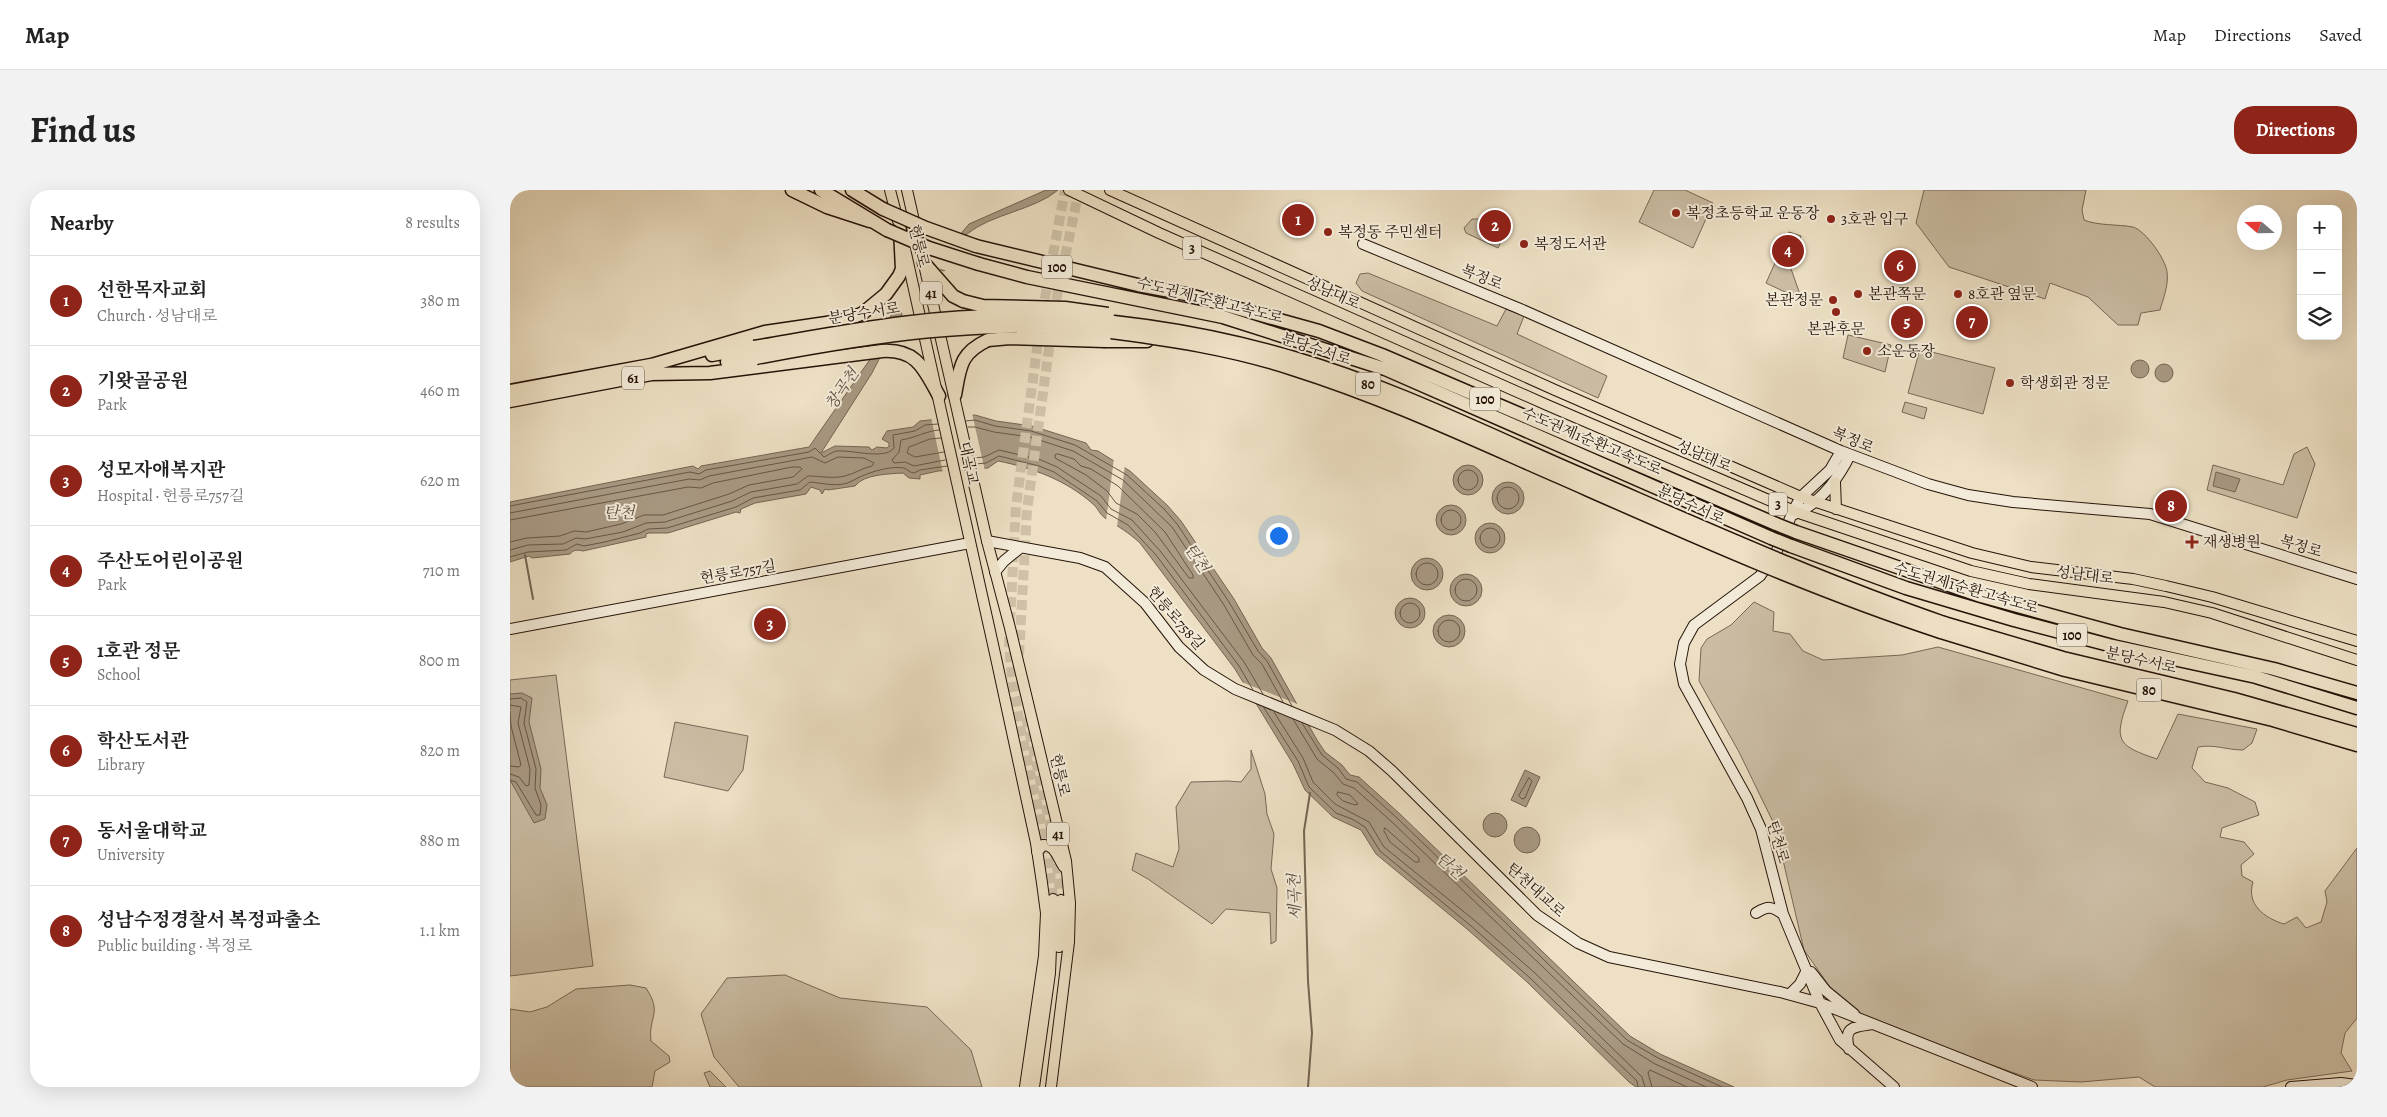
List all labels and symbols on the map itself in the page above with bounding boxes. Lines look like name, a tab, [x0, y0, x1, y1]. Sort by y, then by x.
pin: 1	[1282, 201, 1314, 239]
place label: 복정초등학교 운동장	[1686, 203, 1820, 223]
north arrow	[2237, 205, 2282, 250]
pin: 2	[1479, 207, 1511, 245]
marker: 복정초등학교 운동장	[1670, 207, 1682, 219]
place label: 3호관 입구	[1841, 209, 1909, 229]
marker: 3호관 입구	[1825, 213, 1837, 225]
street label: 헌릉로	[904, 222, 934, 270]
place label: 복정동 주민센터	[1338, 222, 1442, 242]
marker: 복정동 주민센터	[1322, 226, 1334, 238]
pin: 4	[1772, 232, 1804, 270]
place label: 복정도서관	[1534, 234, 1607, 254]
road number: 3	[1183, 236, 1201, 260]
marker: 복정도서관	[1518, 238, 1530, 250]
pin: 6	[1884, 247, 1916, 285]
road number: 100	[1042, 256, 1072, 278]
street label: 복정로	[1458, 260, 1506, 295]
street label: 수도권제1순환고속도로	[1135, 272, 1286, 328]
street label: 성남대로	[1302, 272, 1364, 314]
road number: 41	[920, 282, 942, 305]
place label: 본관쪽문	[1868, 284, 1926, 304]
place label: 8호관 옆문	[1968, 284, 2037, 304]
marker: 본관쪽문	[1852, 288, 1864, 300]
marker: 8호관 옆문	[1952, 288, 1964, 300]
place label: 본관정문	[1765, 290, 1824, 310]
marker: 본관정문	[1827, 294, 1839, 306]
street label: 분당수서로	[827, 297, 902, 329]
pin: 5	[1891, 303, 1923, 341]
pin: 7	[1956, 303, 1988, 341]
marker: 본관후문	[1830, 306, 1842, 318]
place label: 본관후문	[1807, 319, 1865, 339]
street label: 분당수서로	[1278, 328, 1354, 370]
place label: 소운동장	[1877, 341, 1935, 361]
marker: 소운동장	[1861, 345, 1873, 357]
water label: 창곡천	[820, 362, 865, 414]
road number: 61	[622, 367, 644, 390]
road number: 80	[1356, 372, 1380, 395]
place label: 학생회관 정문	[2020, 373, 2110, 393]
marker: 학생회관 정문	[2004, 377, 2016, 389]
road number: 100	[1470, 388, 1500, 410]
street label: 수도권제1순환고속도로	[1519, 402, 1665, 480]
street label: 복정로	[1829, 422, 1877, 458]
street label: 성남대로	[1673, 435, 1735, 477]
street label: 대곡교	[955, 440, 983, 487]
street label: 분당수서로	[1654, 481, 1729, 529]
pin: 8	[2155, 487, 2187, 525]
road number: 3	[1769, 492, 1787, 516]
water label: 탄천	[604, 502, 636, 524]
your location	[1266, 523, 1292, 549]
street label: 복정로	[2277, 530, 2325, 562]
place label: 재생병원	[2203, 532, 2261, 552]
marker: 재생병원	[2185, 535, 2199, 549]
water label: 탄천	[1179, 539, 1216, 578]
street label: 헌릉로757길	[698, 555, 778, 589]
street label: 수도권제1순환고속도로	[1891, 558, 2041, 618]
street label: 성남대로	[2055, 562, 2115, 589]
street label: 헌릉로758길	[1143, 582, 1209, 654]
pin: 3	[754, 605, 786, 643]
road number: 100	[2057, 624, 2087, 646]
street label: 분당수서로	[2103, 642, 2179, 678]
road number: 80	[2136, 678, 2162, 702]
street label: 헌릉로	[1045, 752, 1075, 799]
street label: 탄천로	[1762, 818, 1794, 866]
road number: 41	[1047, 823, 1069, 846]
water label: 탄천	[1431, 847, 1470, 886]
street label: 탄천대교로	[1502, 858, 1570, 922]
water label: 세곡천	[1283, 872, 1307, 921]

